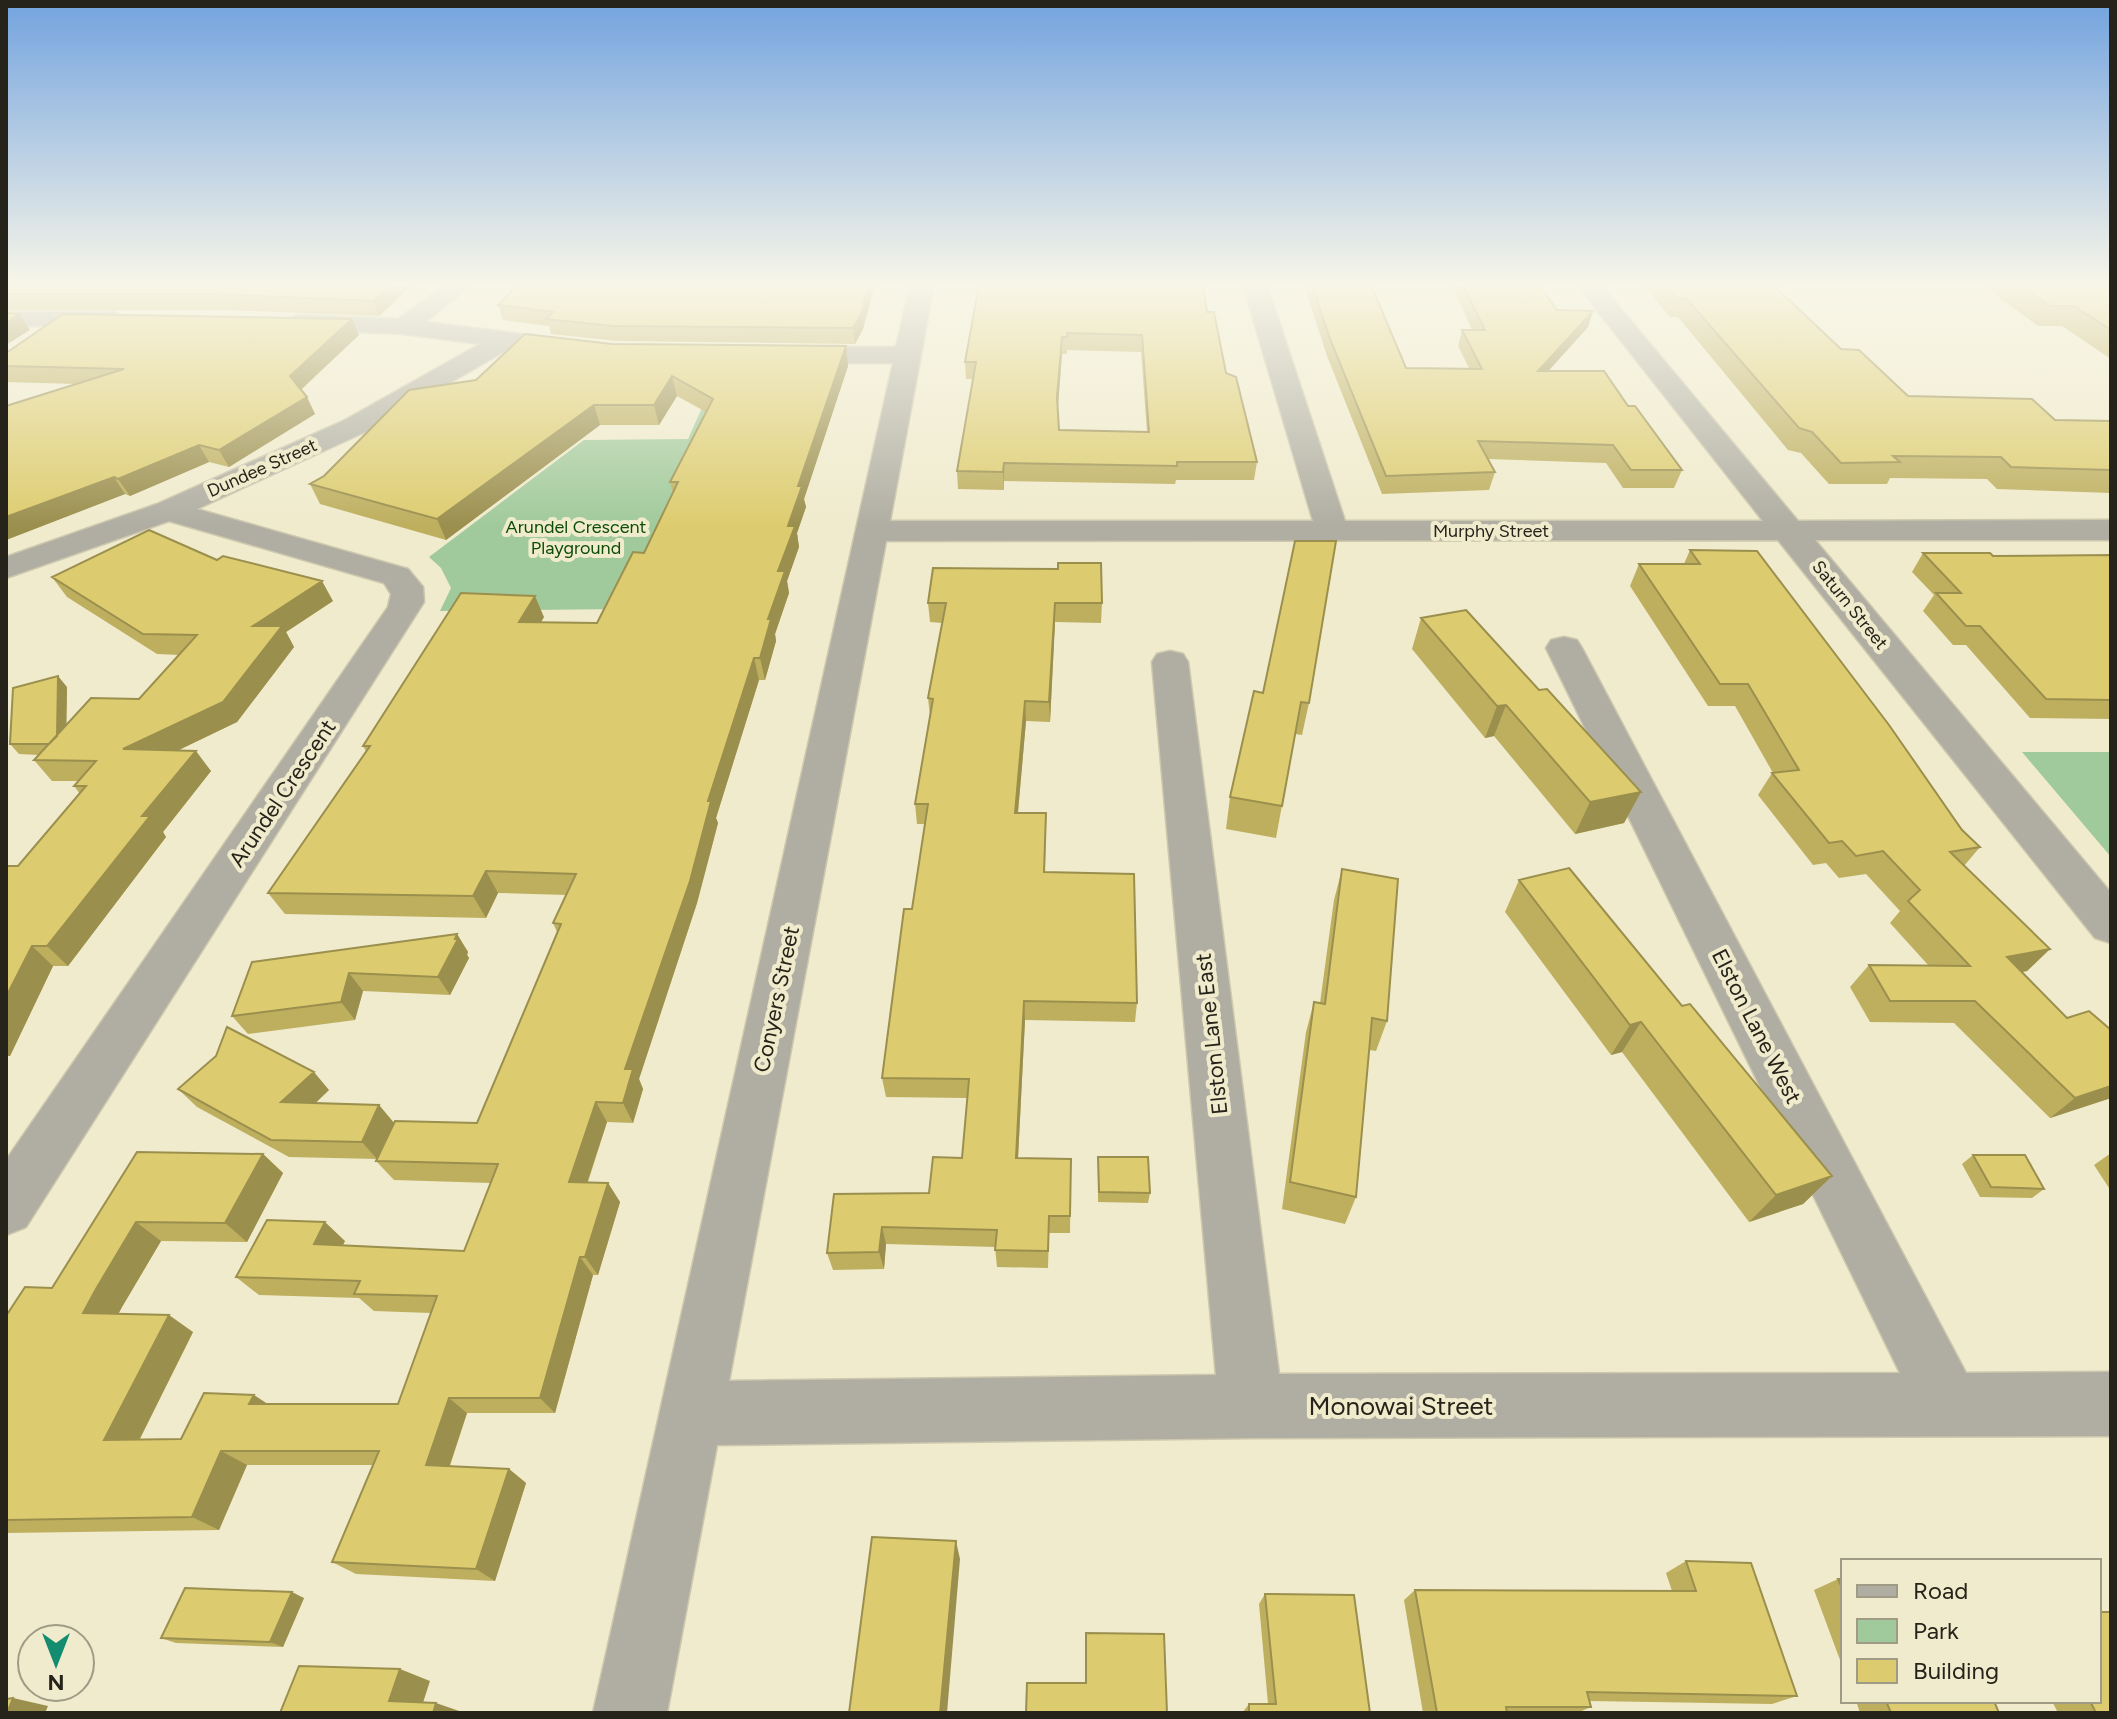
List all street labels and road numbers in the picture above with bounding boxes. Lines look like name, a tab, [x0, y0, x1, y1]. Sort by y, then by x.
street label: Dundee Street	[204, 434, 320, 502]
street label: Murphy Street	[1433, 520, 1549, 542]
street label: Saturn Street	[1807, 556, 1893, 654]
street label: Arundel Crescent	[223, 714, 342, 872]
street label: Conyers Street	[748, 924, 805, 1075]
street label: Elston Lane West	[1706, 944, 1807, 1108]
street label: Elston Lane East	[1190, 952, 1233, 1116]
street label: Monowai Street	[1309, 1390, 1494, 1422]

